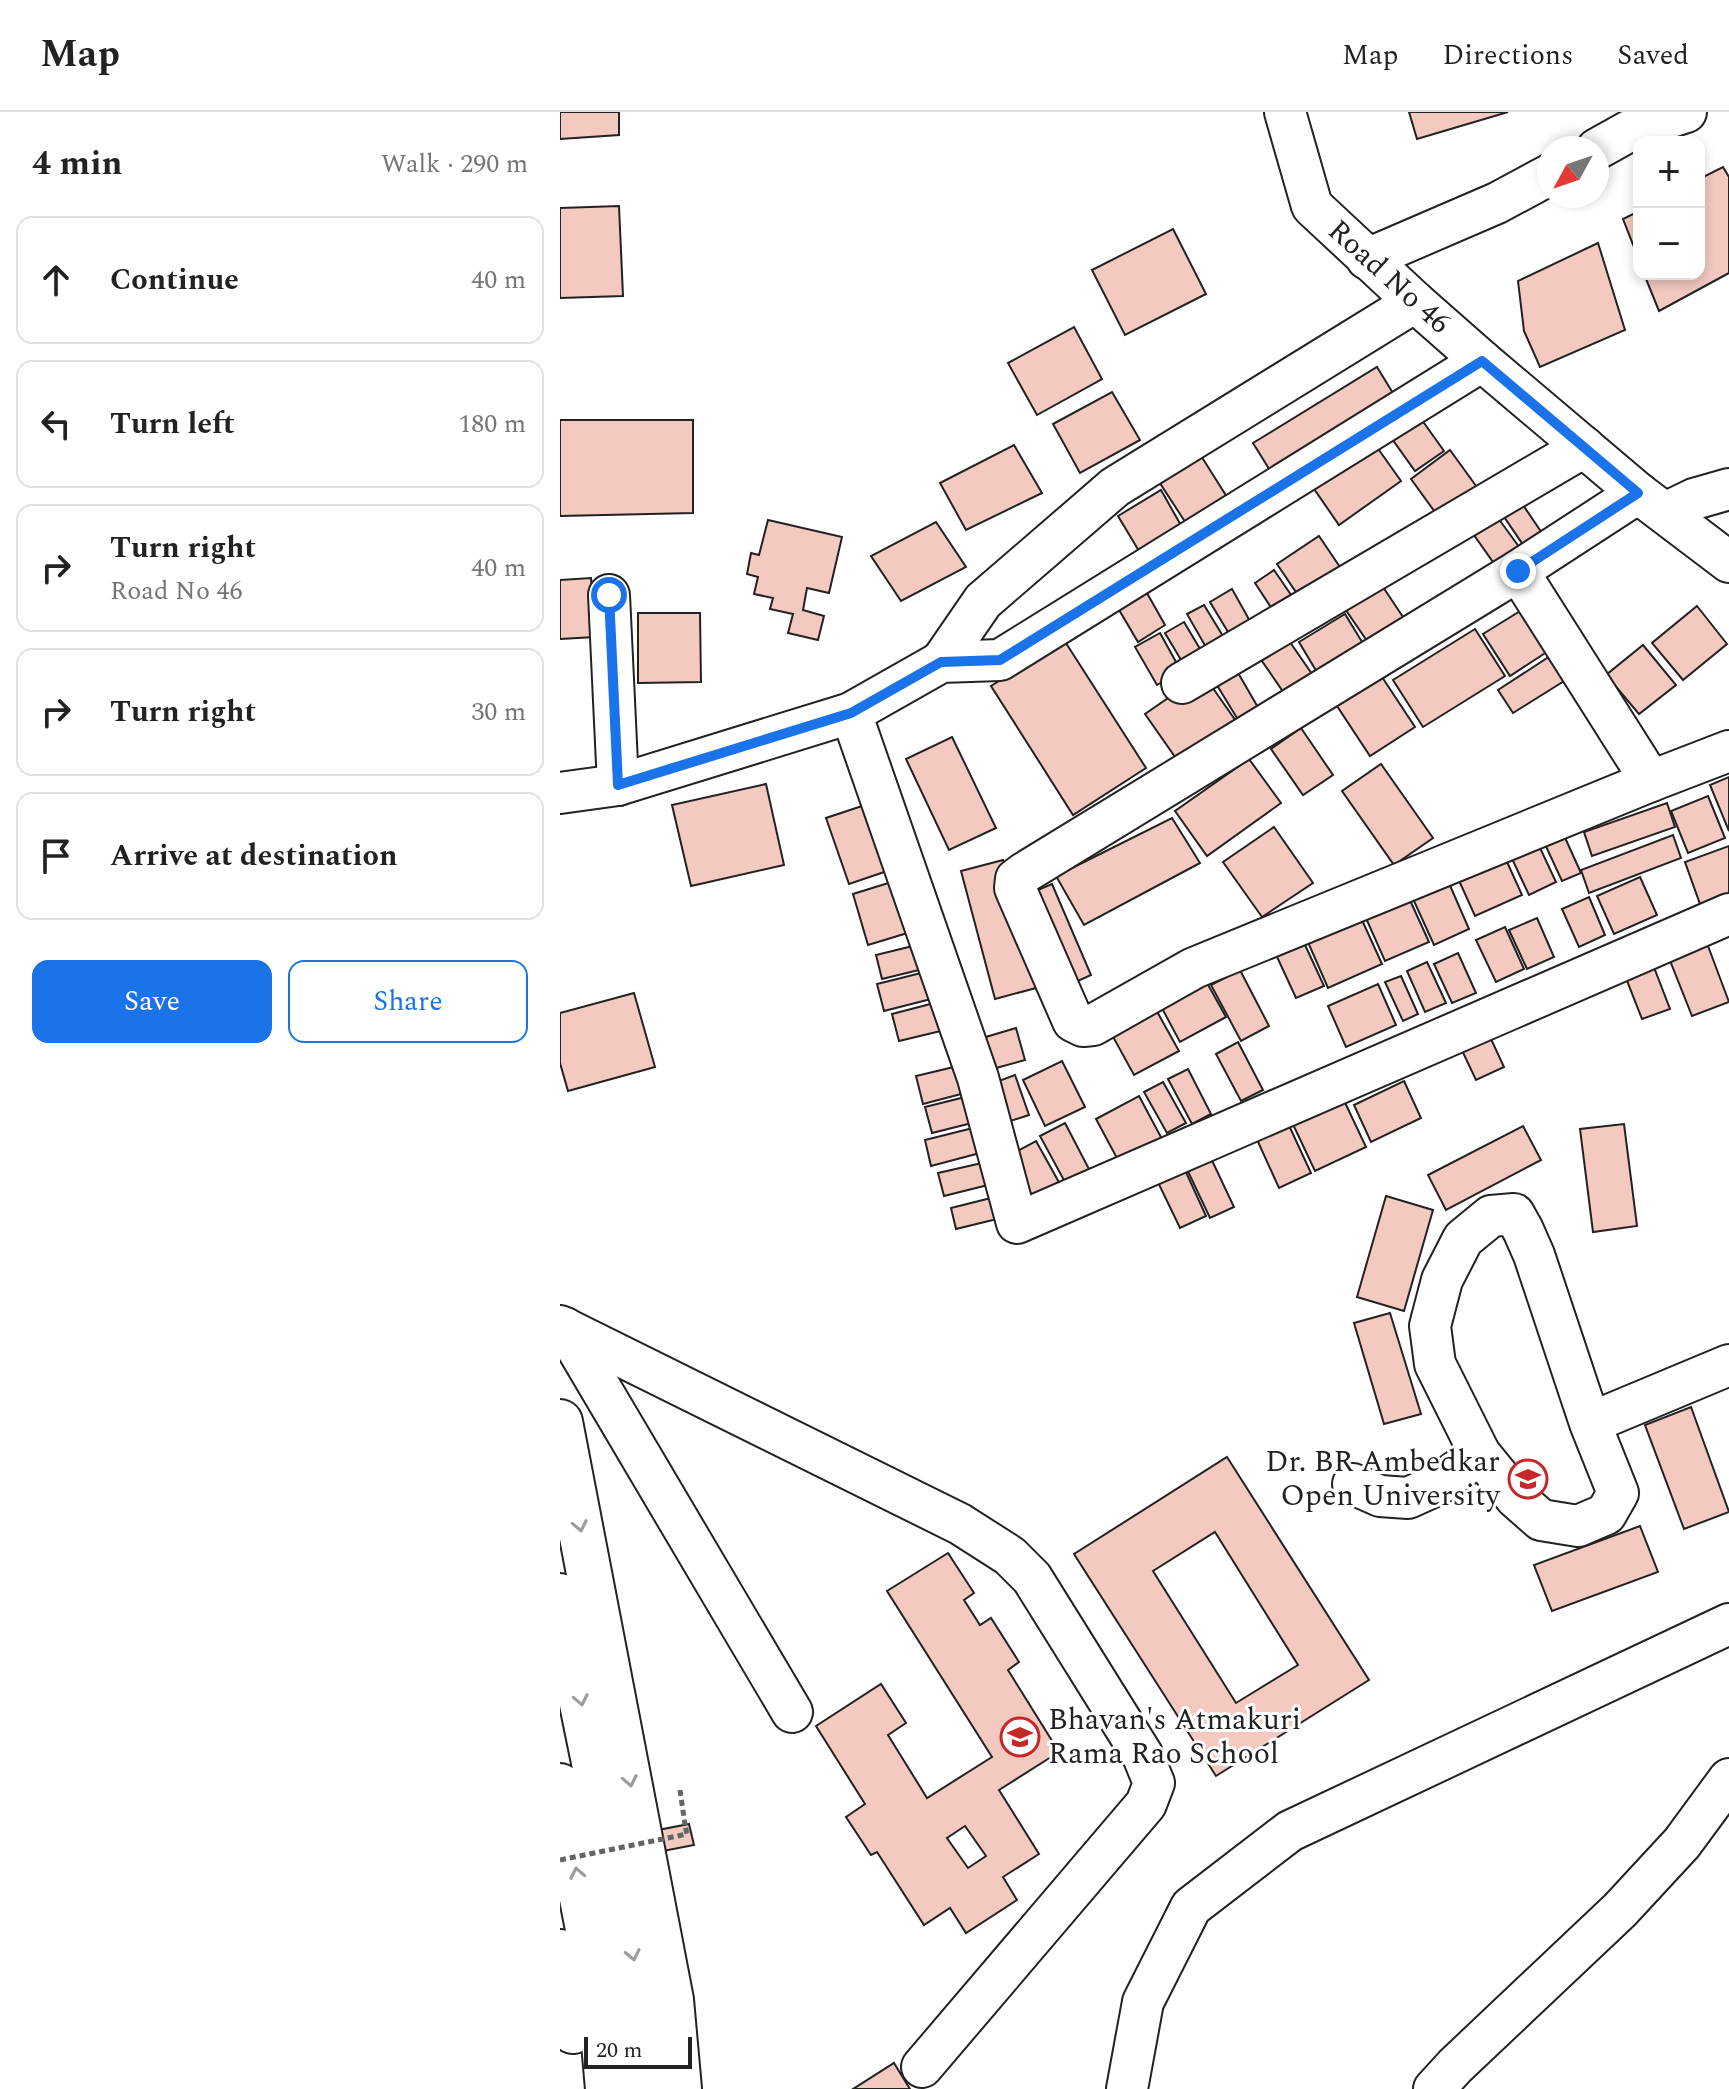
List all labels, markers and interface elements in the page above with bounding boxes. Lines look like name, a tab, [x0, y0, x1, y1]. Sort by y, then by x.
text: Map	[40, 26, 120, 84]
text: Map	[1342, 34, 1399, 77]
text: Directions	[1443, 34, 1573, 77]
text: Saved	[1617, 34, 1689, 77]
north arrow	[1537, 136, 1609, 208]
map controls	[1633, 136, 1705, 280]
button: +	[1633, 136, 1705, 208]
text: 4 min	[32, 138, 122, 190]
text: Walk · 290 m	[381, 144, 528, 184]
button: −	[1633, 208, 1705, 280]
street label: Road No 46	[1317, 209, 1461, 345]
text: Continue	[110, 257, 239, 303]
icon: ahead	[34, 258, 78, 302]
text: 40 m	[471, 260, 526, 300]
text: Turn left	[110, 401, 235, 447]
icon: left	[34, 402, 78, 446]
text: 180 m	[458, 404, 526, 444]
text: Turn right	[110, 525, 256, 571]
icon: right	[34, 546, 78, 590]
text: 40 m	[471, 548, 526, 588]
route end	[1500, 553, 1536, 589]
text: Road No 46	[110, 571, 242, 611]
route start	[591, 577, 627, 613]
text: Turn right	[110, 689, 256, 735]
icon: right	[34, 690, 78, 734]
text: 30 m	[471, 692, 526, 732]
text: Arrive at destination	[110, 833, 397, 879]
icon: arrive	[34, 834, 78, 878]
button: Save	[32, 960, 272, 1043]
button: Share	[288, 960, 528, 1043]
place label: Dr. BR Ambedkar Open University	[1265, 1439, 1502, 1519]
school or university icon: Dr. BR Ambedkar Open University	[1507, 1458, 1549, 1500]
one-way arrow	[571, 1519, 588, 1532]
one-way arrow	[571, 1693, 588, 1707]
place label: Bhavan's Atmakuri Rama Rao School	[1048, 1697, 1301, 1777]
school or university icon: Bhavan's Atmakuri Rama Rao School	[999, 1716, 1041, 1758]
one-way arrow	[621, 1774, 638, 1787]
one-way arrow	[569, 1867, 586, 1881]
one-way arrow	[624, 1947, 641, 1961]
scale bar	[584, 2033, 692, 2069]
text: 20 m	[596, 2034, 642, 2067]

